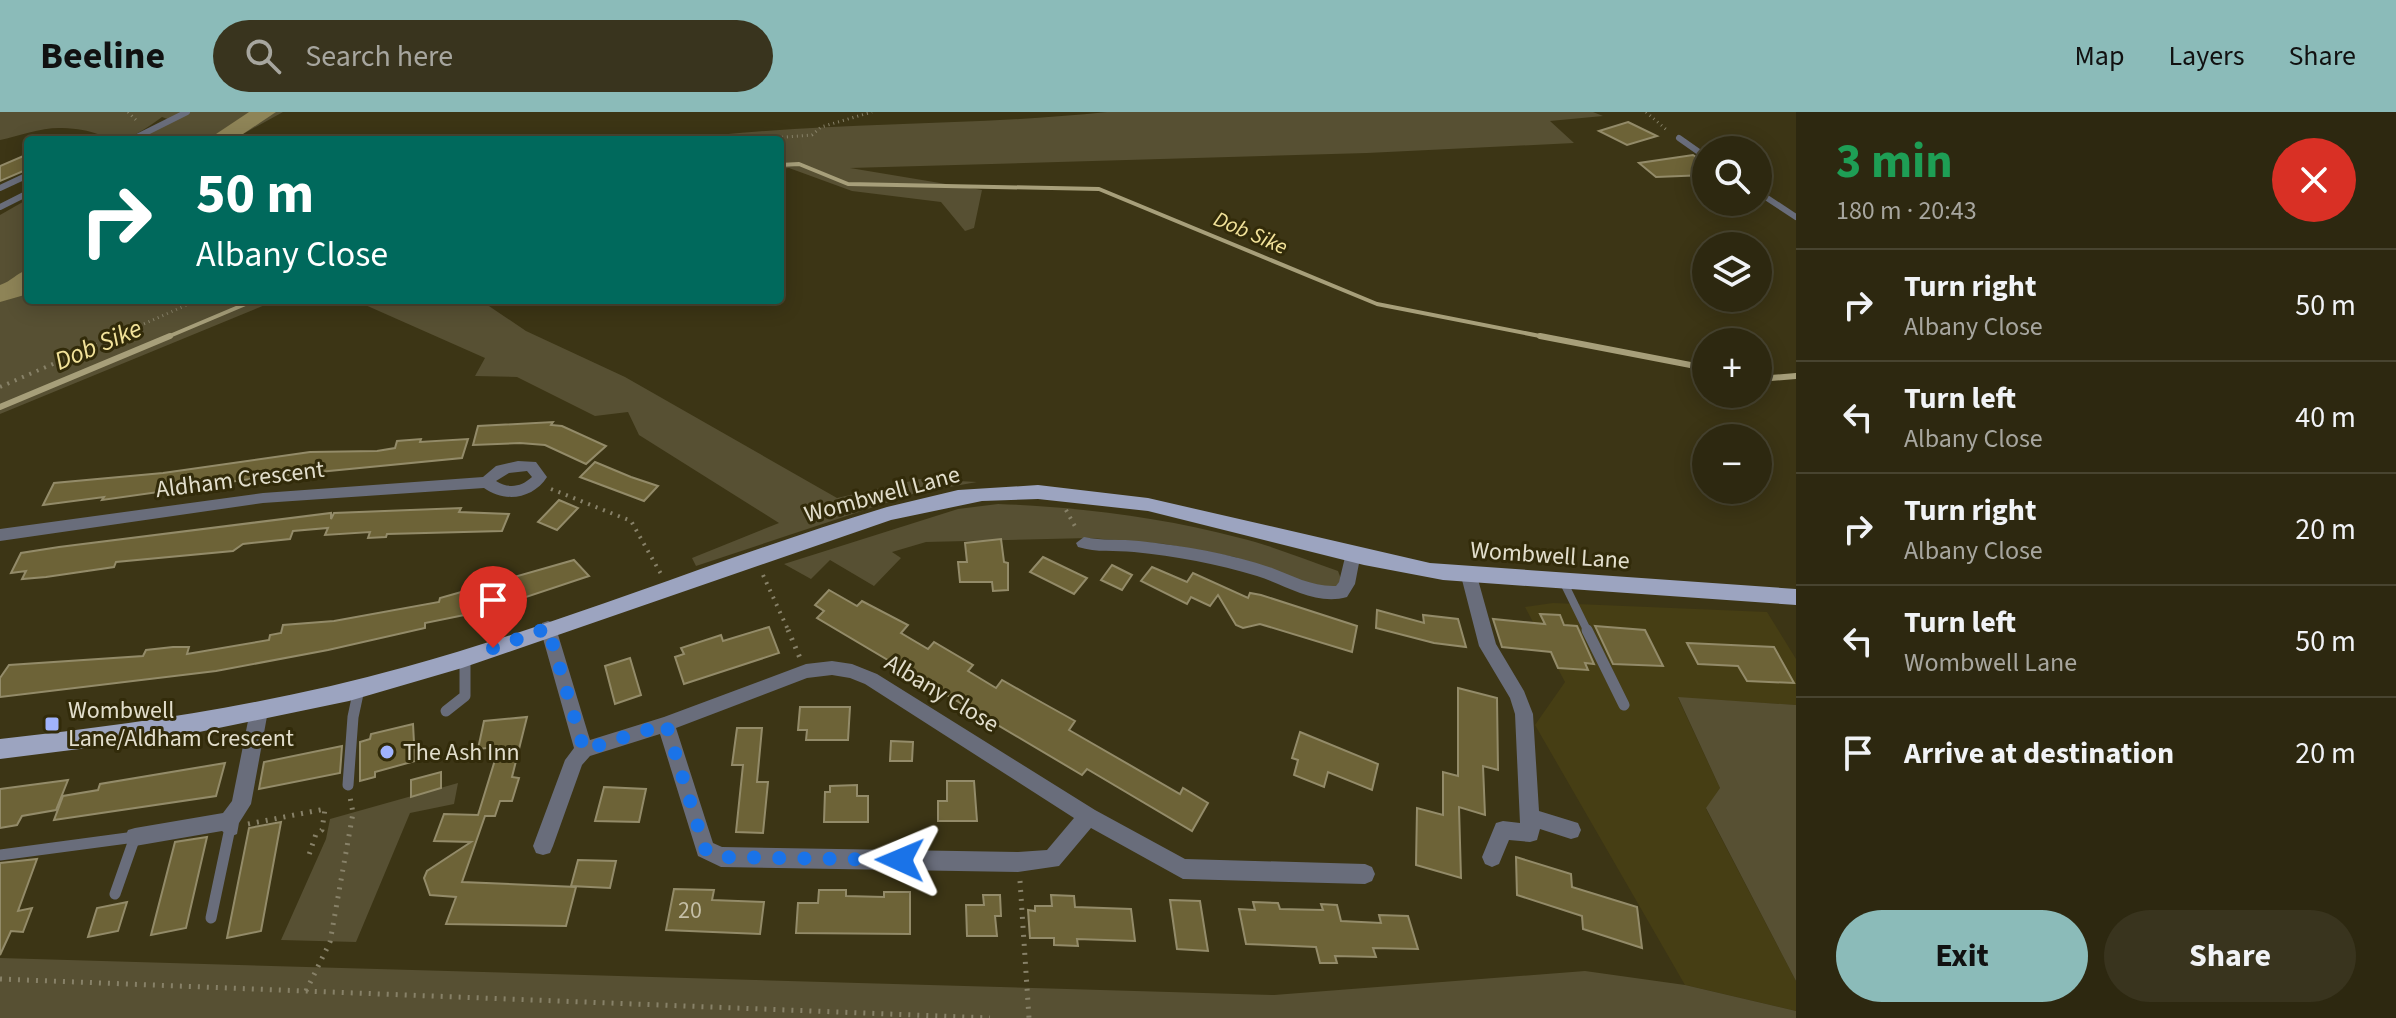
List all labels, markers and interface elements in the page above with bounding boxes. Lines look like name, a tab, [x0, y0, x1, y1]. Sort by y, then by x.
search box	[213, 20, 773, 92]
text: Beeline	[40, 29, 165, 83]
icon: search	[241, 34, 285, 78]
text: Search here	[305, 35, 453, 78]
text: Map	[2074, 36, 2124, 76]
text: Layers	[2168, 36, 2244, 76]
text: Share	[2288, 36, 2356, 76]
text: 3 min	[1836, 128, 1953, 196]
map controls	[1692, 136, 1772, 504]
button: search	[1692, 136, 1772, 216]
button: close	[2272, 138, 2356, 222]
text: 50 m	[196, 155, 314, 234]
icon: right	[64, 168, 168, 272]
text: 180 m · 20:43	[1836, 192, 1977, 229]
water label: Dob Sike	[1209, 203, 1293, 263]
text: Albany Close	[196, 229, 388, 280]
button: layers	[1692, 232, 1772, 312]
text: Turn right	[1904, 265, 2036, 308]
icon: right	[1836, 283, 1880, 327]
text: 50 m	[2295, 284, 2356, 327]
text: Albany Close	[1904, 308, 2043, 345]
water label: Dob Sike	[49, 310, 148, 379]
button: +	[1692, 328, 1772, 408]
text: Turn left	[1904, 377, 2016, 420]
icon: left	[1836, 395, 1880, 439]
text: 40 m	[2295, 396, 2356, 439]
text: Albany Close	[1904, 420, 2043, 457]
button: −	[1692, 424, 1772, 504]
street label: Aldham Crescent	[154, 452, 326, 507]
street label: Wombwell Lane	[800, 457, 964, 532]
text: Turn right	[1904, 489, 2036, 532]
icon: right	[1836, 507, 1880, 551]
text: 20 m	[2295, 508, 2356, 551]
street label: Wombwell Lane	[1469, 532, 1631, 579]
text: Albany Close	[1904, 532, 2043, 569]
pin	[459, 566, 527, 648]
icon: arrive	[471, 578, 515, 622]
text: Turn left	[1904, 601, 2016, 644]
icon: left	[1836, 619, 1880, 663]
text: 50 m	[2295, 620, 2356, 663]
text: Wombwell Lane	[1904, 644, 2077, 681]
street label: Albany Close	[878, 645, 1006, 741]
place label: Wombwell Lane/Aldham Crescent	[68, 693, 294, 756]
marker: Wombwell Lane/Aldham Crescent	[43, 715, 61, 733]
icon: arrive	[1836, 731, 1880, 775]
text: Arrive at destination	[1904, 732, 2174, 775]
text: 20 m	[2295, 732, 2356, 775]
place label: The Ash Inn	[403, 735, 520, 770]
marker: The Ash Inn	[378, 743, 396, 761]
position arrow	[858, 818, 942, 902]
house number: 20	[678, 893, 702, 928]
button: Exit	[1836, 910, 2088, 1002]
button: Share	[2104, 910, 2356, 1002]

